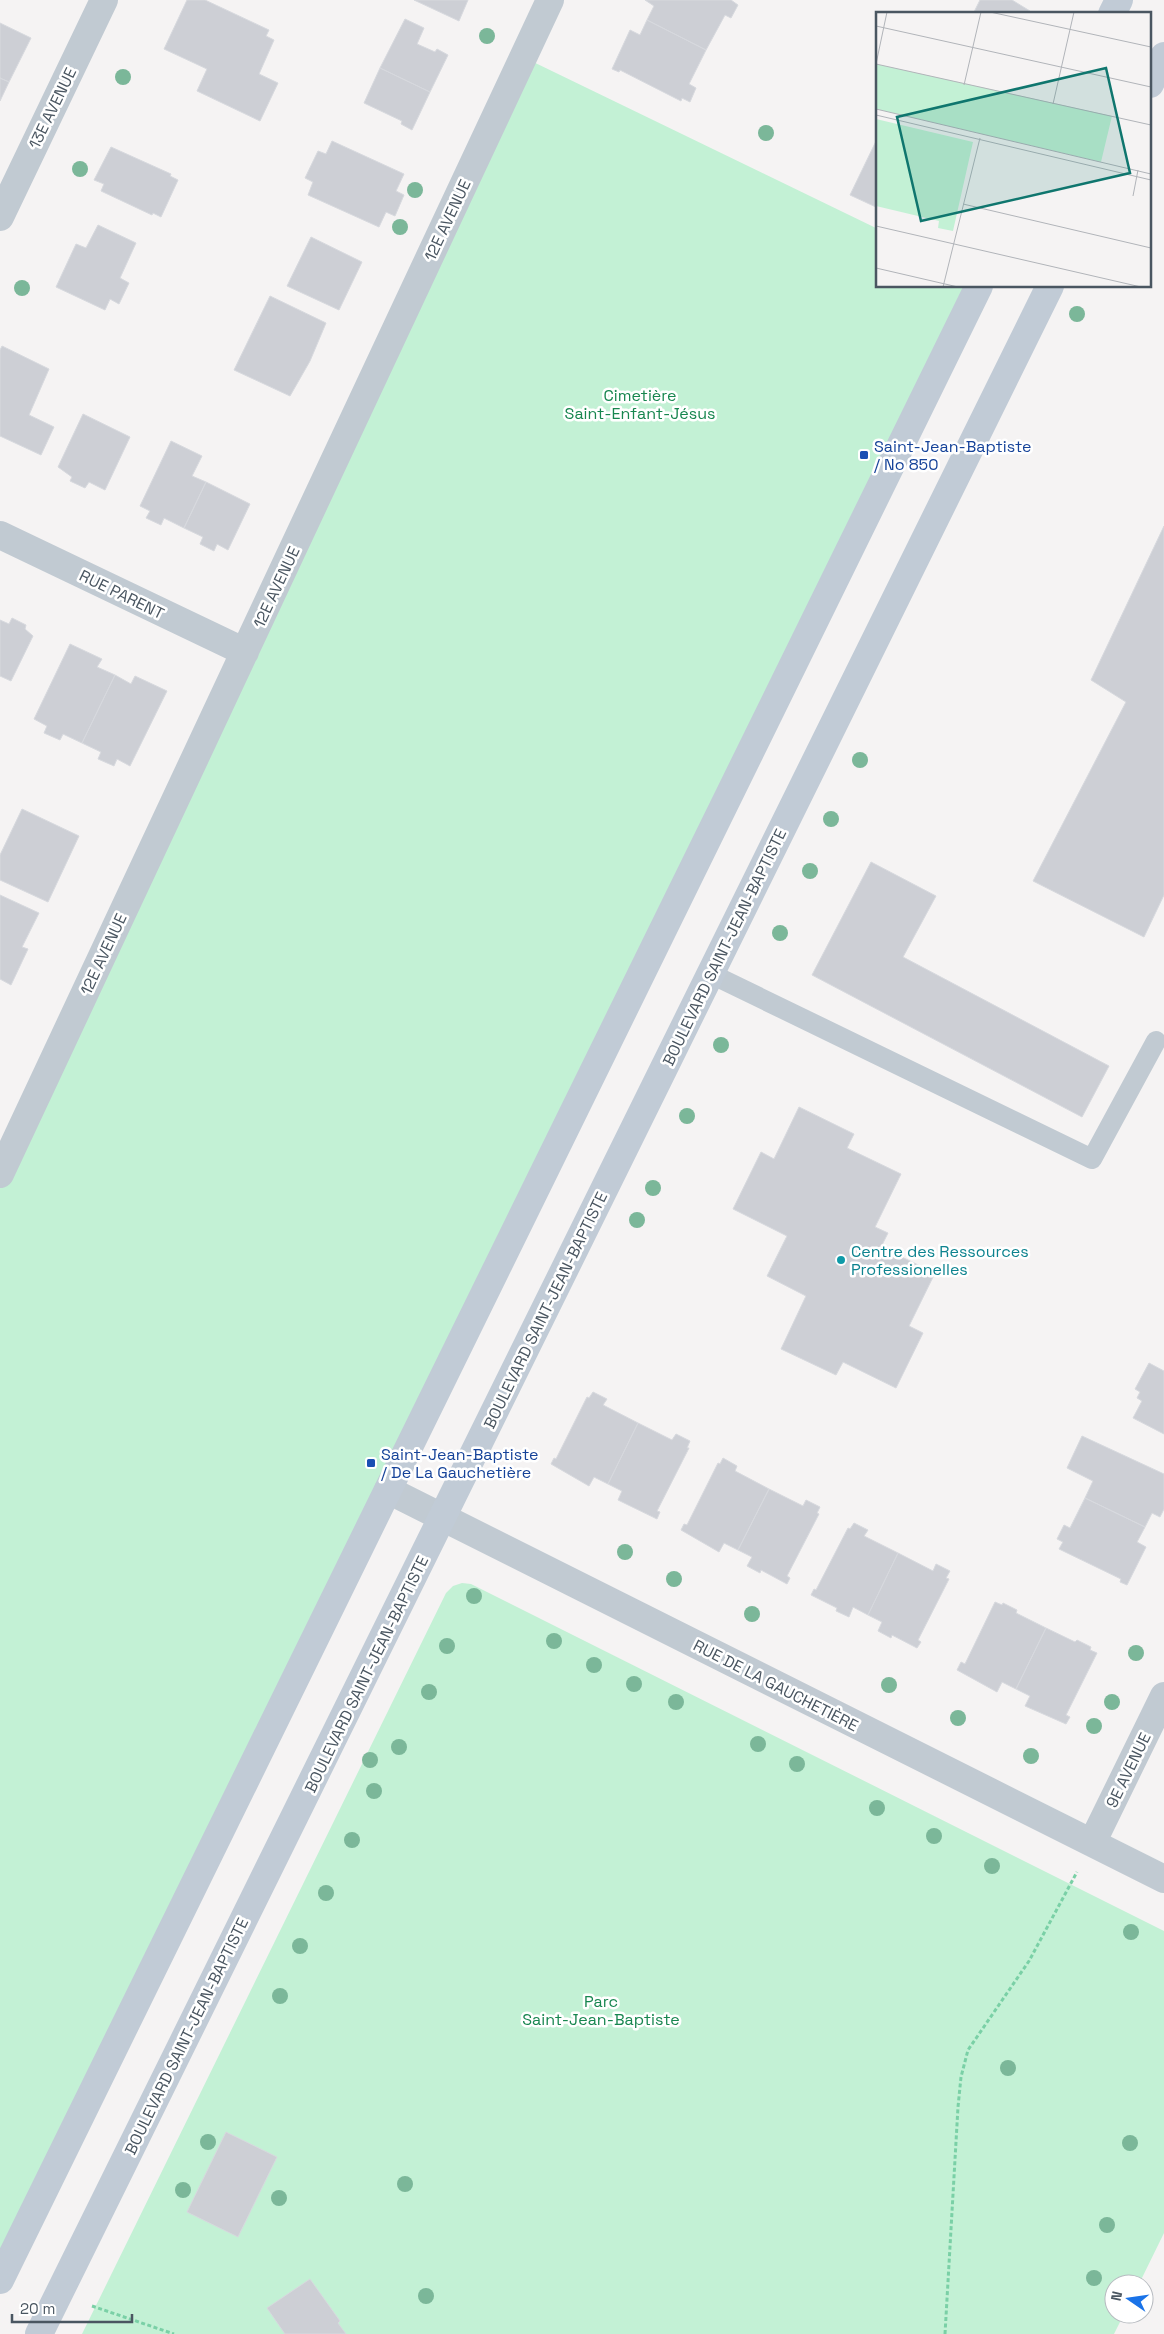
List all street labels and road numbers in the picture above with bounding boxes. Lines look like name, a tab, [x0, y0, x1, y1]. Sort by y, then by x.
street label: 13E AVENUE	[24, 64, 81, 152]
street label: 12E AVENUE	[419, 176, 475, 264]
street label: 12E AVENUE	[248, 543, 304, 631]
street label: RUE PARENT	[76, 565, 168, 624]
street label: BOULEVARD SAINT-JEAN-BAPTISTE	[658, 825, 791, 1069]
street label: 12E AVENUE	[75, 910, 131, 998]
street label: BOULEVARD SAINT-JEAN-BAPTISTE	[479, 1188, 612, 1432]
street label: BOULEVARD SAINT-JEAN-BAPTISTE	[300, 1552, 433, 1796]
street label: RUE DE LA GAUCHETIÈRE	[690, 1635, 862, 1736]
street label: 9E AVENUE	[1101, 1729, 1156, 1811]
street label: BOULEVARD SAINT-JEAN-BAPTISTE	[120, 1914, 253, 2158]

